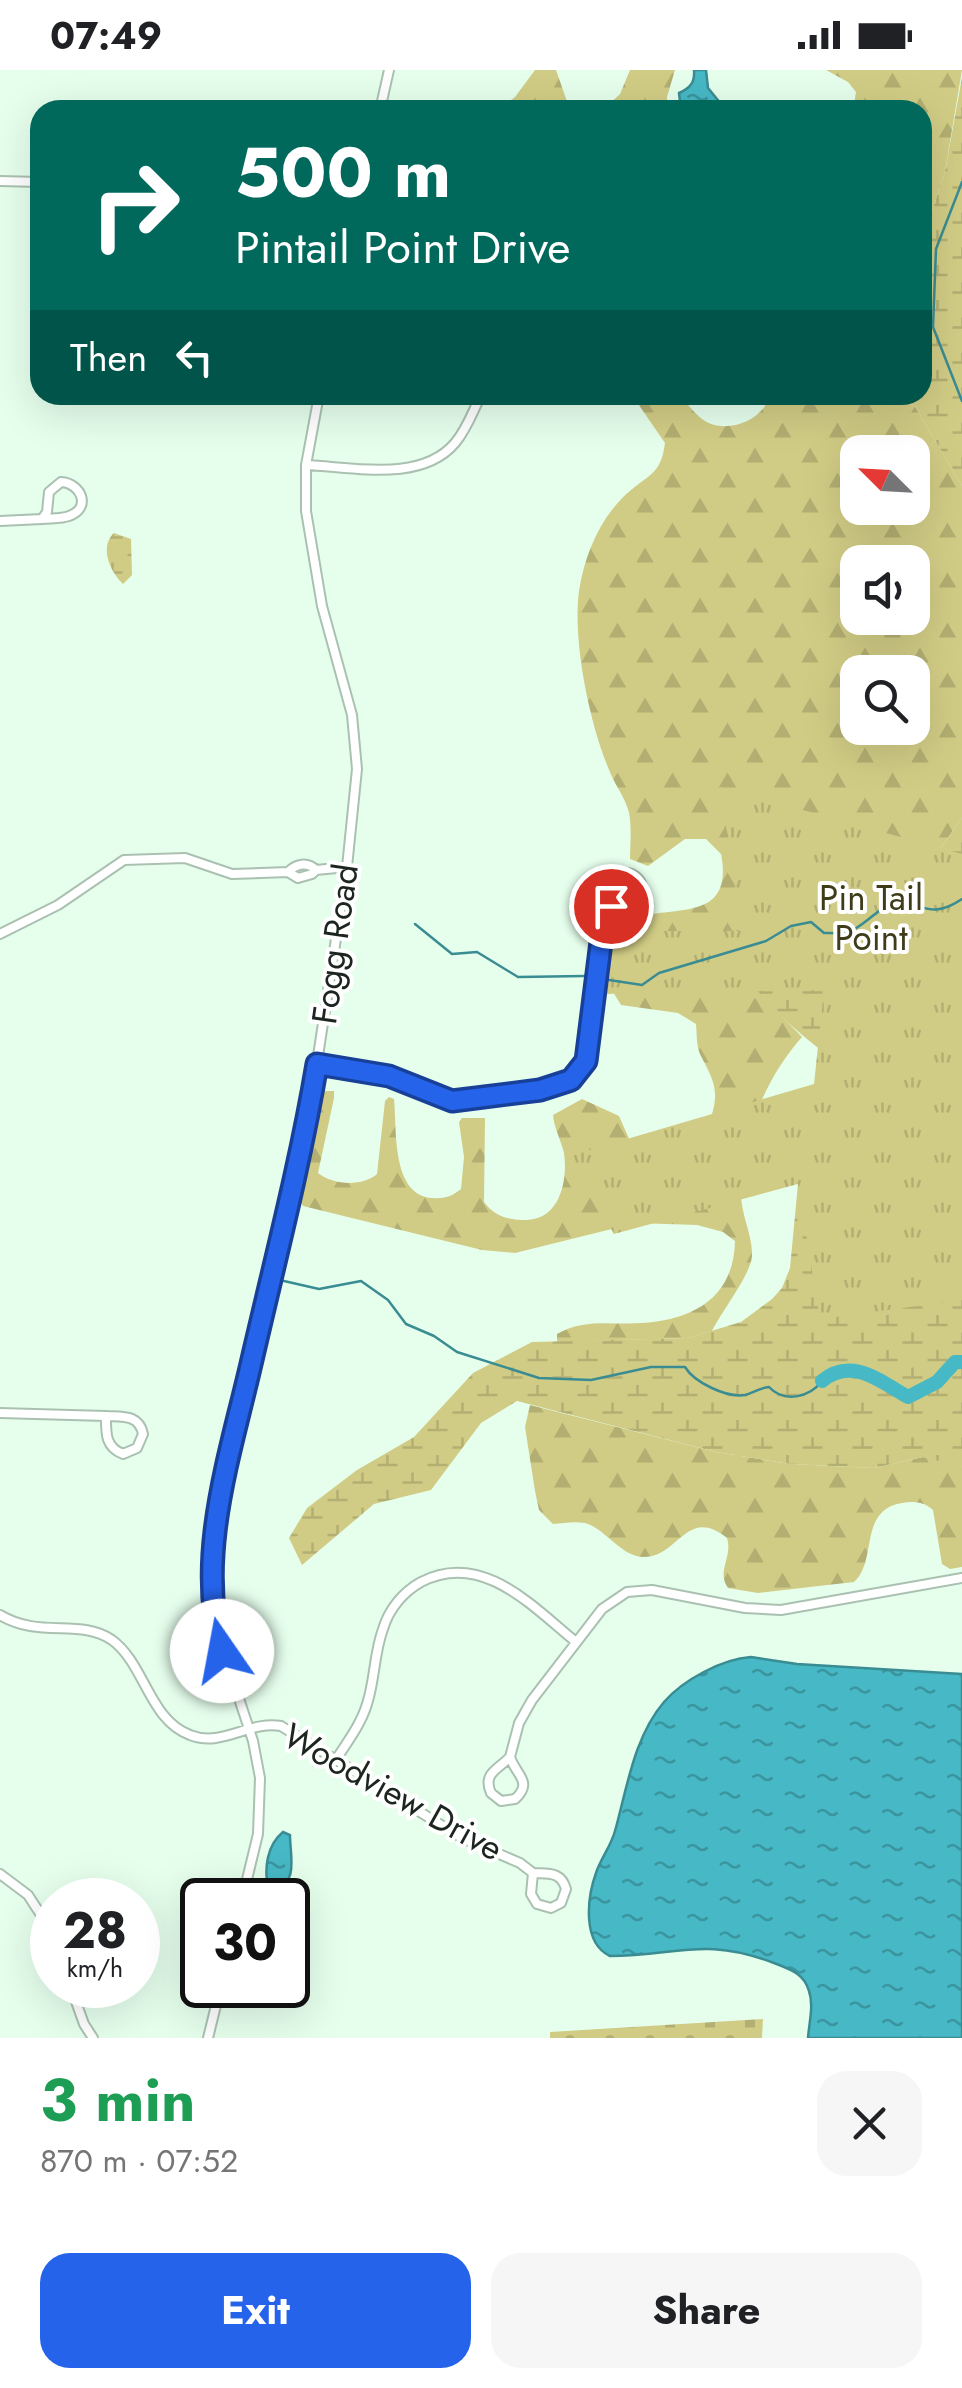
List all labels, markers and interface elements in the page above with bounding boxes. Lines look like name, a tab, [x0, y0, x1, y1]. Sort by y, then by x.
text: 07:49	[50, 8, 162, 63]
text: 500 m	[235, 122, 451, 223]
icon: right	[70, 140, 200, 270]
text: Pintail Point Drive	[235, 215, 571, 280]
text: Then	[70, 330, 147, 385]
icon: left	[167, 330, 222, 385]
north arrow	[840, 435, 930, 525]
map controls	[840, 435, 930, 745]
button: sound	[840, 545, 930, 635]
button: search	[840, 655, 930, 745]
street label: Fogg Road	[299, 861, 371, 1027]
pin	[569, 864, 654, 949]
park label: Pin Tail Point	[819, 873, 923, 963]
icon: arrive	[584, 879, 639, 934]
position arrow	[170, 1599, 274, 1703]
street label: Woodview Drive	[274, 1711, 512, 1873]
speed limit sign: 30	[180, 1878, 310, 2008]
text: 28	[63, 1894, 127, 1967]
text: km/h	[67, 1950, 123, 1986]
text: 3 min	[40, 2057, 196, 2144]
button: close	[817, 2071, 922, 2176]
text: 870 m · 07:52	[40, 2138, 238, 2184]
button: Exit	[40, 2253, 471, 2368]
button: Share	[491, 2253, 922, 2368]

